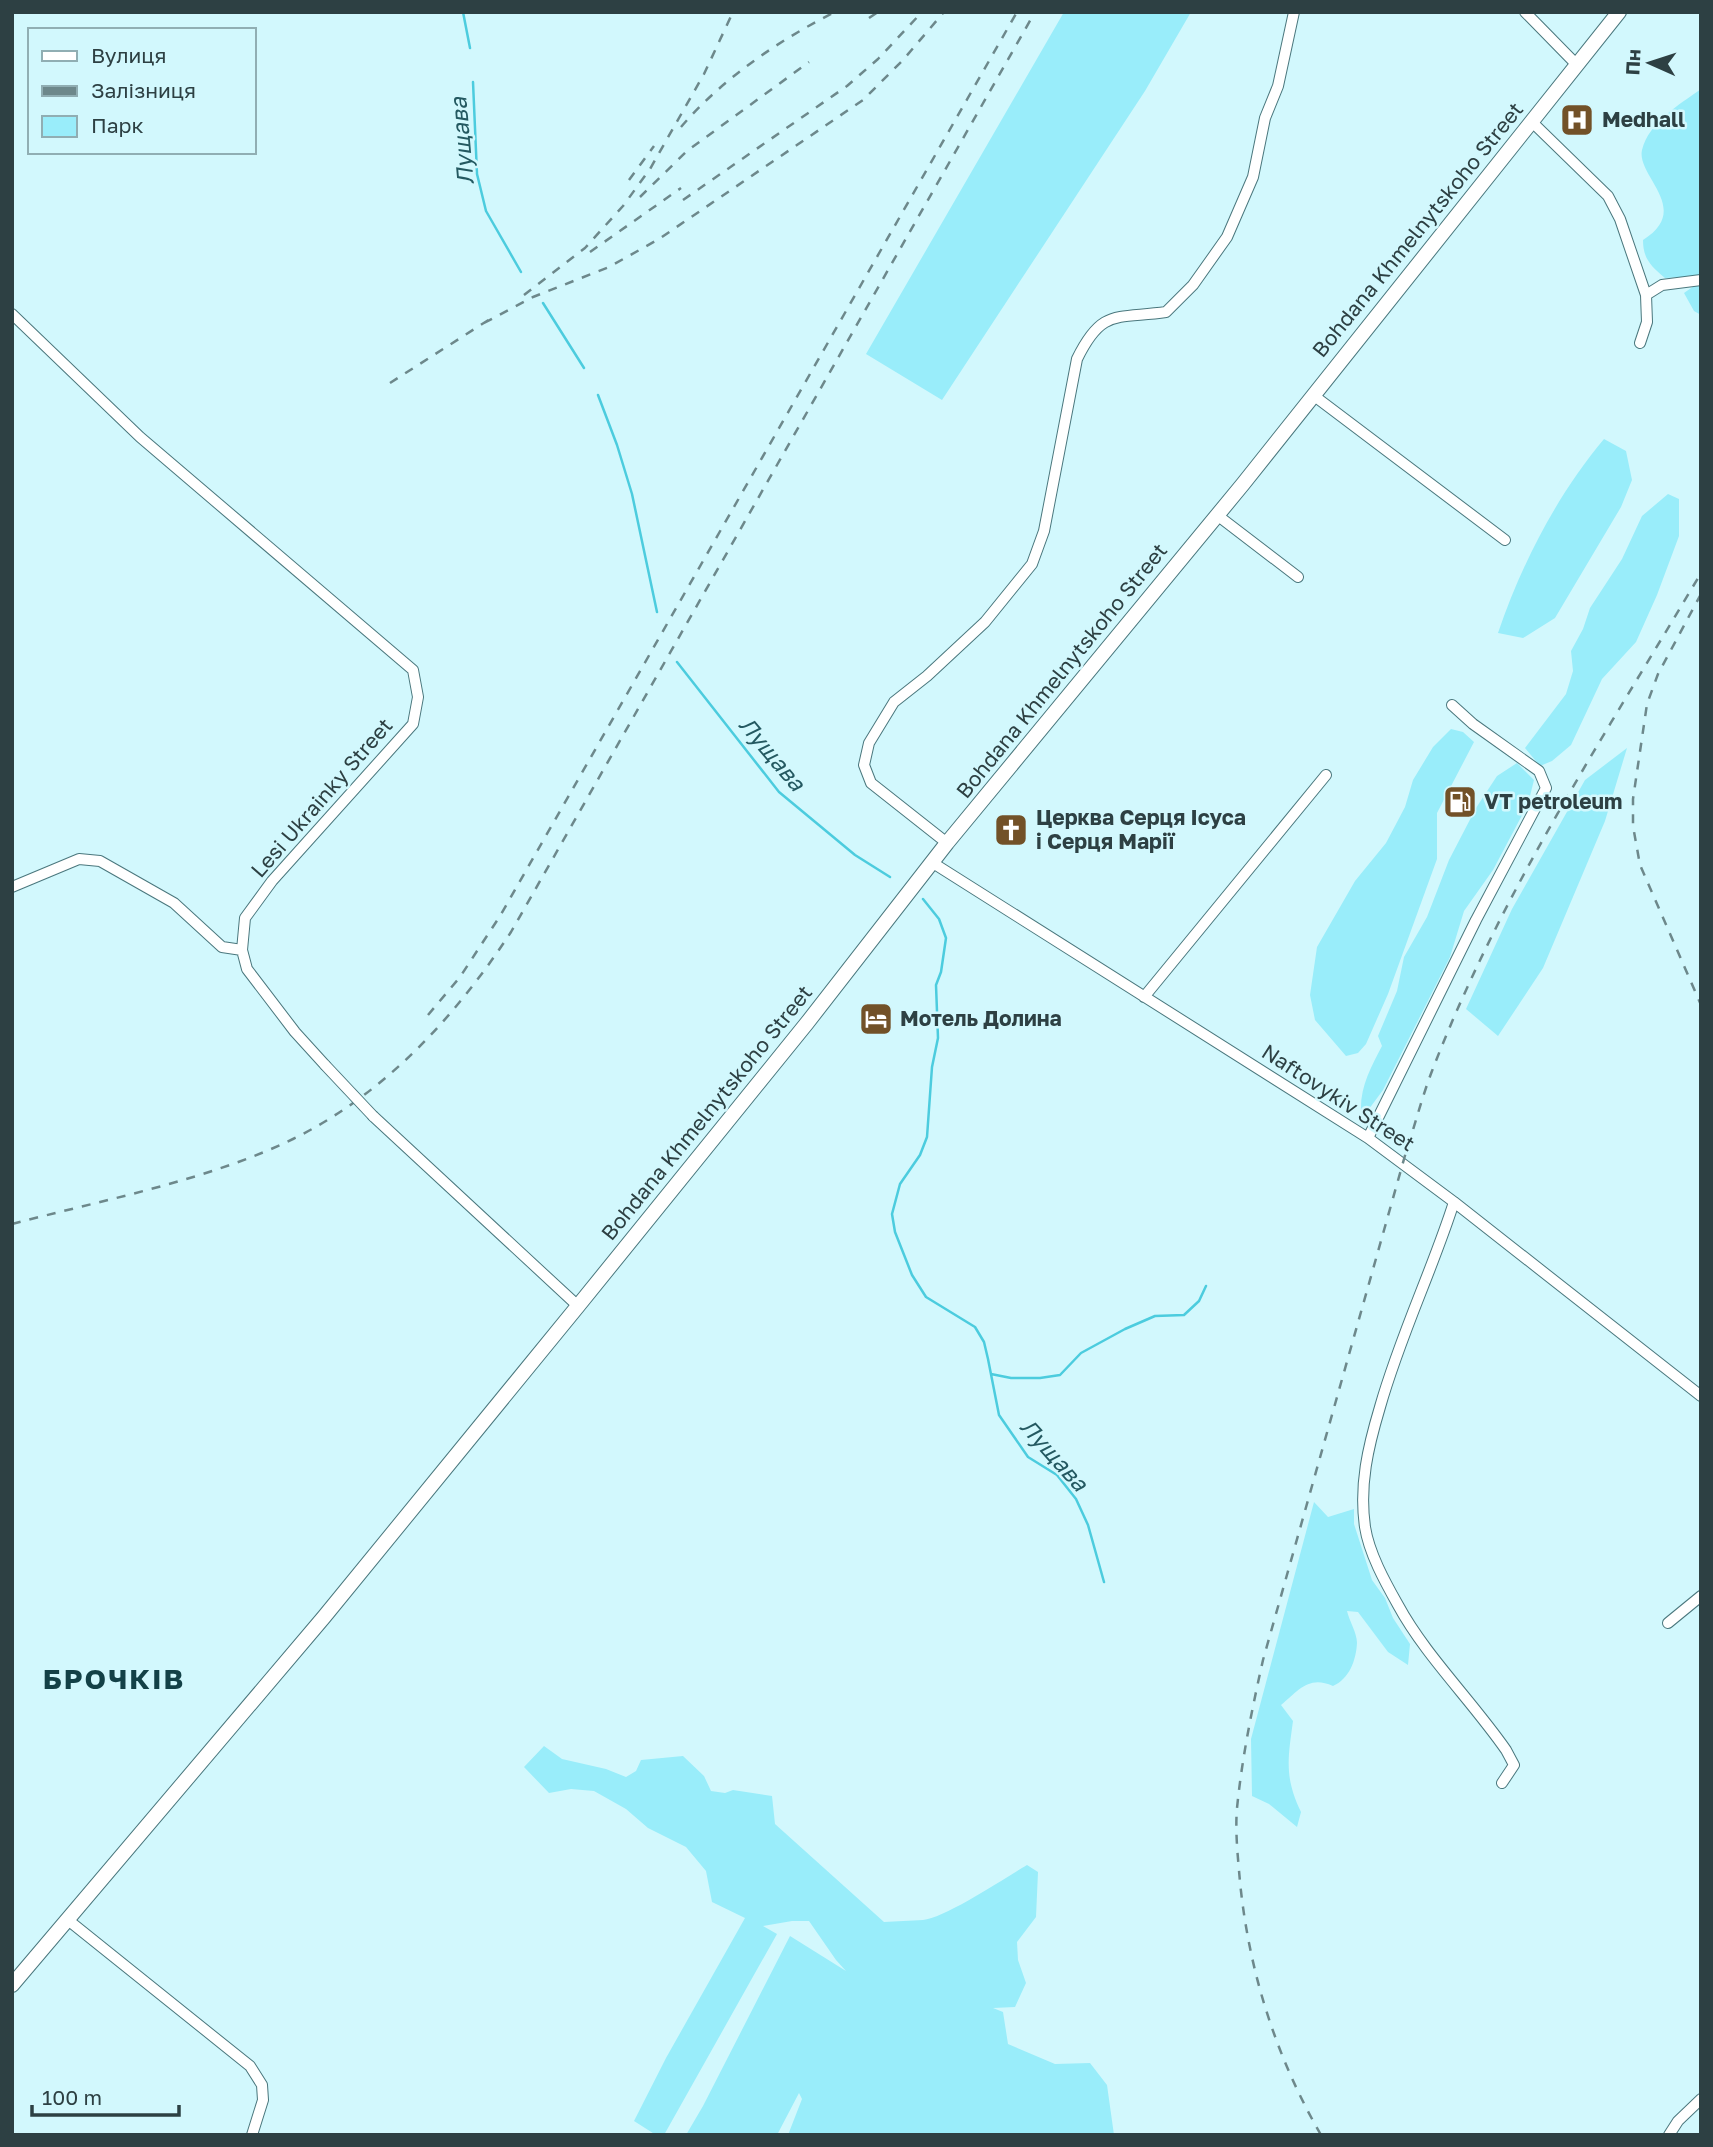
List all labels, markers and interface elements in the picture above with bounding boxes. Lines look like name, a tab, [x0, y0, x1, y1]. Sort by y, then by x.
legend	[28, 28, 256, 154]
north arrow	[1615, 28, 1685, 98]
text: Вулиця	[91, 42, 167, 68]
text: Пн	[1620, 49, 1645, 76]
text: Залізниця	[91, 77, 196, 103]
water label: Лущава	[443, 95, 479, 186]
street label: Bohdana Khmelnytskoho Street	[1306, 97, 1528, 362]
hospital icon: Medhall	[1558, 101, 1596, 139]
place label: Medhall	[1602, 106, 1685, 132]
text: Парк	[91, 112, 144, 138]
street label: Bohdana Khmelnytskoho Street	[950, 538, 1172, 803]
water label: Лущава	[734, 711, 812, 797]
street label: Lesi Ukrainky Street	[245, 712, 398, 882]
fuel station icon: VT petroleum	[1441, 783, 1479, 821]
place label: VT petroleum	[1484, 788, 1623, 814]
place label: Церква Серця Ісуса і Серця Марії	[1036, 804, 1246, 854]
church icon: Церква Серця Ісуса і Серця Марії	[992, 811, 1030, 849]
street label: Bohdana Khmelnytskoho Street	[595, 980, 817, 1245]
hotel icon: Мотель Долина	[857, 1000, 895, 1038]
place label: Мотель Долина	[900, 1005, 1062, 1031]
street label: Naftovykiv Street	[1257, 1038, 1420, 1156]
water label: Лущава	[1015, 1412, 1095, 1497]
district label: БРОЧКІВ	[43, 1662, 185, 1695]
scale bar	[32, 2074, 178, 2118]
text: 100 m	[42, 2084, 102, 2110]

